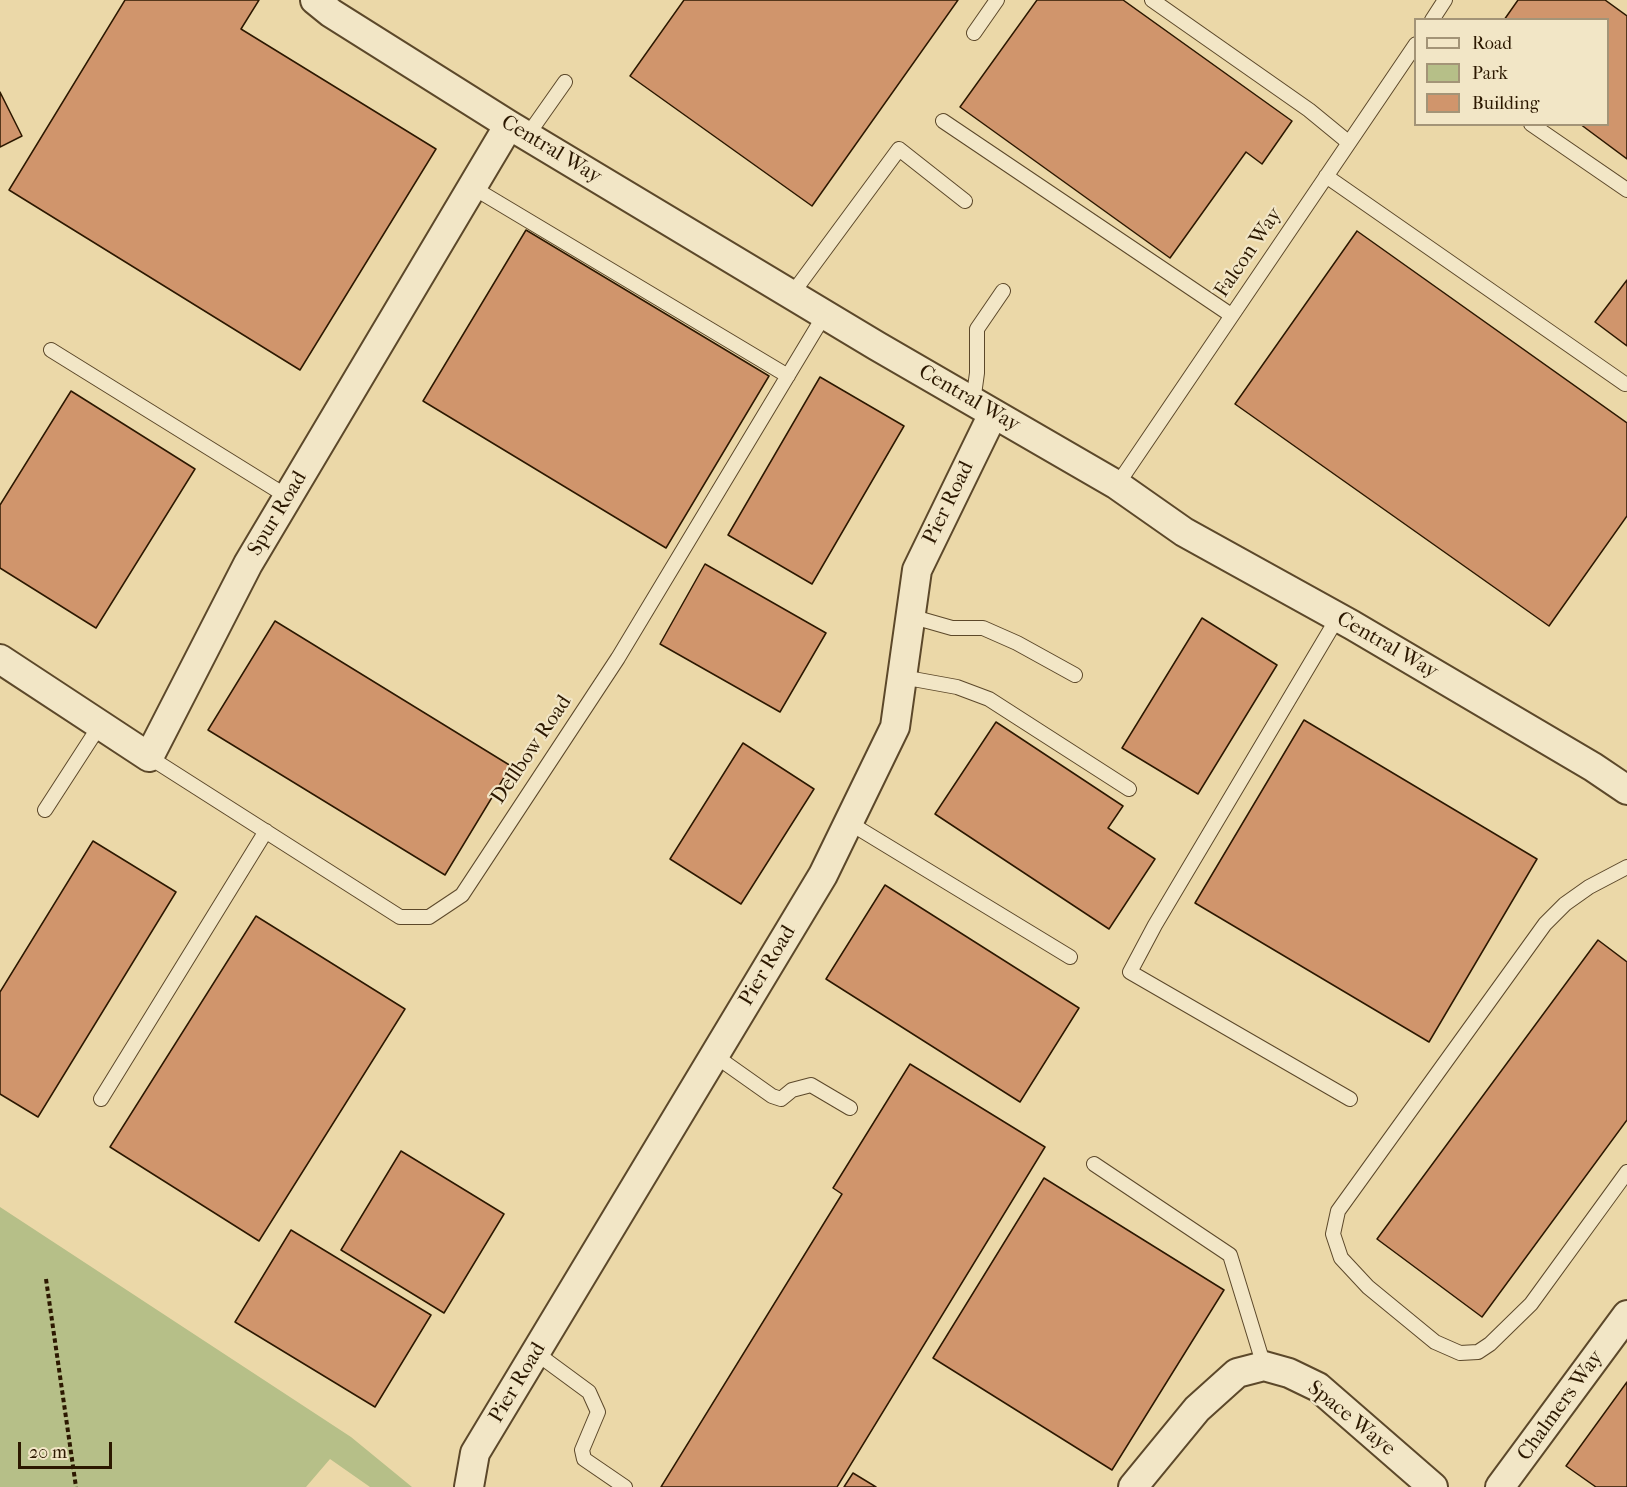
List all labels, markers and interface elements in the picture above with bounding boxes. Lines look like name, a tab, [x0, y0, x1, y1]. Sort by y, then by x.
legend	[1414, 18, 1609, 126]
text: Road	[1472, 33, 1512, 54]
text: Park	[1472, 63, 1508, 84]
text: Building	[1472, 93, 1539, 114]
street label: Central Way	[496, 110, 606, 190]
street label: Falcon Way	[1210, 203, 1288, 303]
street label: Central Way	[914, 360, 1024, 438]
street label: Pier Road	[918, 457, 980, 549]
street label: Spur Road	[243, 467, 313, 561]
street label: Central Way	[1332, 607, 1442, 685]
street label: Dellbow Road	[486, 691, 578, 809]
street label: Pier Road	[734, 921, 802, 1011]
street label: Pier Road	[484, 1338, 552, 1428]
street label: Chalmers Way	[1513, 1346, 1609, 1466]
street label: Space Waye	[1302, 1376, 1400, 1462]
scale bar	[21, 1430, 116, 1468]
text: 20 m	[29, 1442, 67, 1463]

